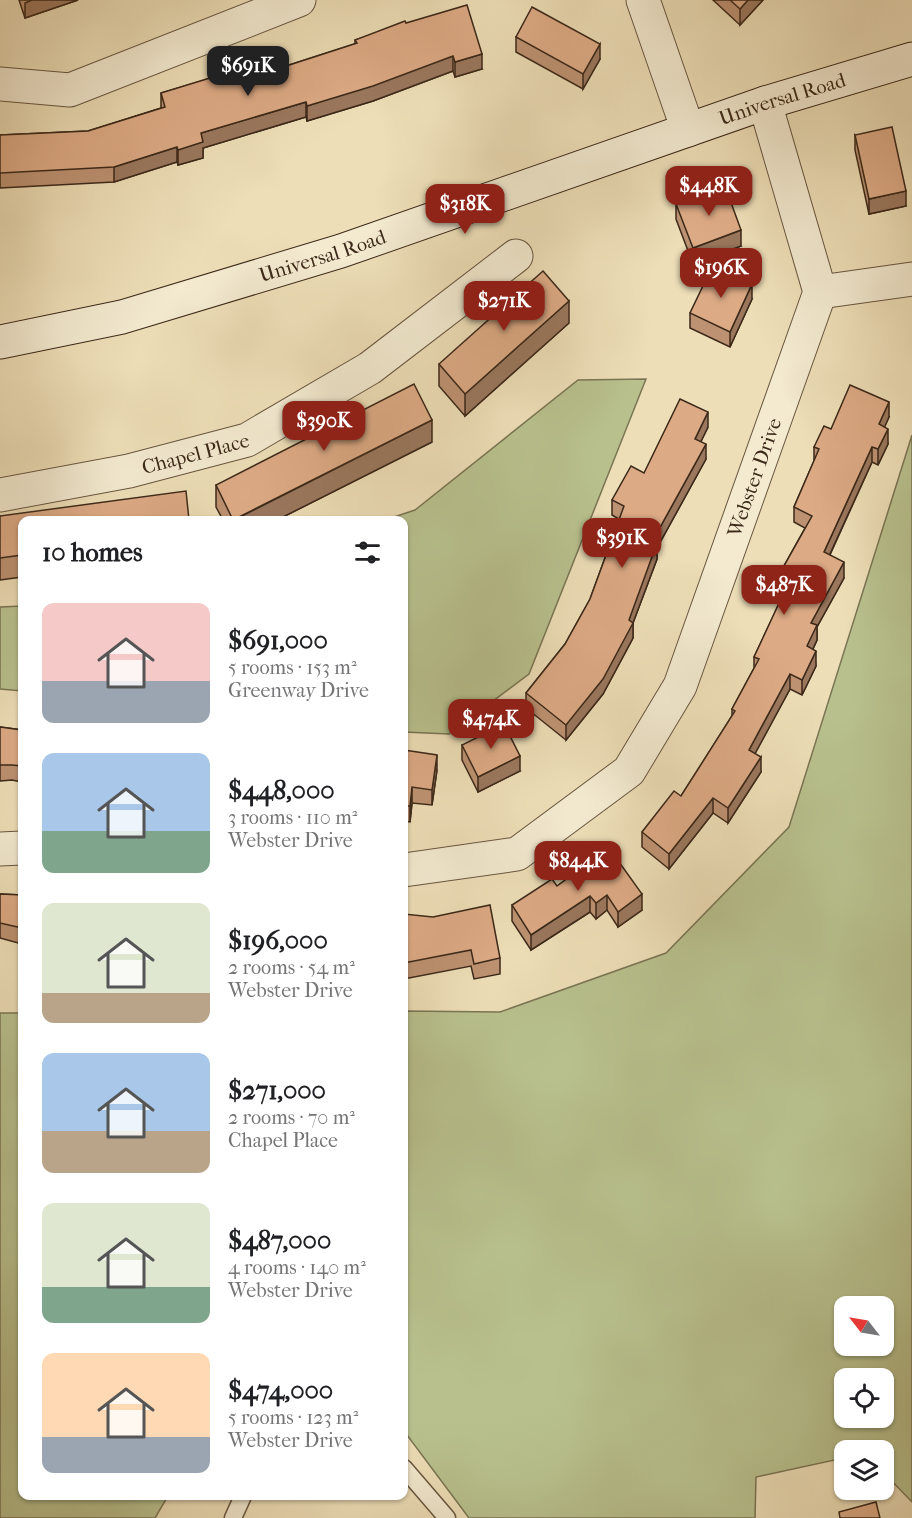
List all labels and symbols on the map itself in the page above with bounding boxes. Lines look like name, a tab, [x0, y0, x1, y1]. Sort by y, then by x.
pin: $691K	[206, 46, 290, 97]
street label: Universal Road	[716, 68, 849, 130]
pin: $448K	[667, 166, 751, 217]
pin: $318K	[423, 184, 507, 235]
street label: Universal Road	[256, 224, 390, 287]
pin: $196K	[679, 248, 763, 299]
pin: $271K	[462, 281, 546, 332]
pin: $390K	[282, 401, 366, 452]
street label: Webster Drive	[722, 415, 786, 541]
street label: Chapel Place	[139, 428, 252, 479]
pin: $391K	[580, 518, 664, 569]
pin: $487K	[742, 565, 826, 616]
pin: $474K	[449, 699, 533, 750]
pin: $844K	[536, 841, 620, 892]
north arrow	[834, 1296, 894, 1356]

